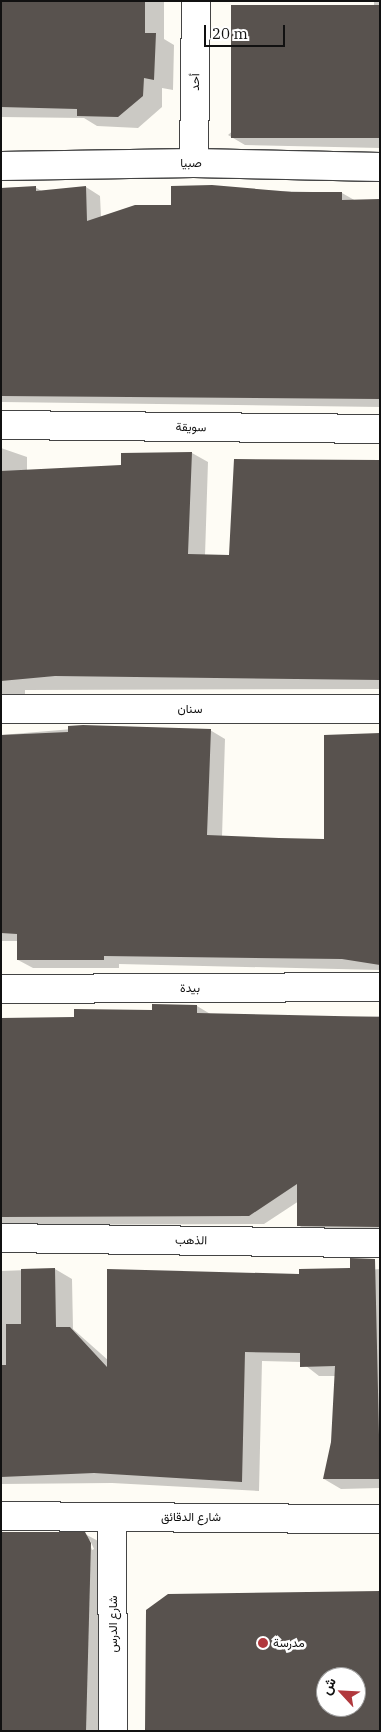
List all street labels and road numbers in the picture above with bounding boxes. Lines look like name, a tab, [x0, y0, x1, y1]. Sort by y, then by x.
street label: أحد	[188, 73, 202, 91]
street label: صبيا	[180, 156, 202, 170]
street label: سويقة	[176, 420, 206, 434]
street label: سنان	[178, 702, 202, 716]
street label: بيدة	[180, 981, 200, 995]
street label: الذهب	[175, 1233, 207, 1247]
street label: شارع الدقائق	[161, 1510, 221, 1524]
street label: شارع الدرس	[106, 1596, 120, 1652]

